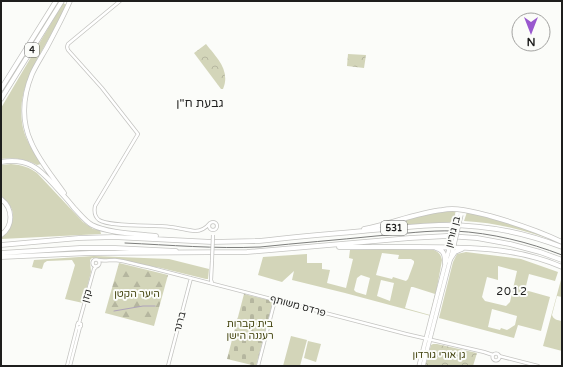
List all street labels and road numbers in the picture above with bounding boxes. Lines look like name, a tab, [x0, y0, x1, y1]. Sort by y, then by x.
road number: 4	[25, 43, 39, 57]
street label: בן גוריון	[443, 214, 463, 249]
road number: 531	[381, 221, 407, 235]
street label: קזן	[79, 288, 95, 304]
street label: פרדס משותף	[269, 293, 327, 319]
street label: ברנר	[171, 310, 189, 334]

